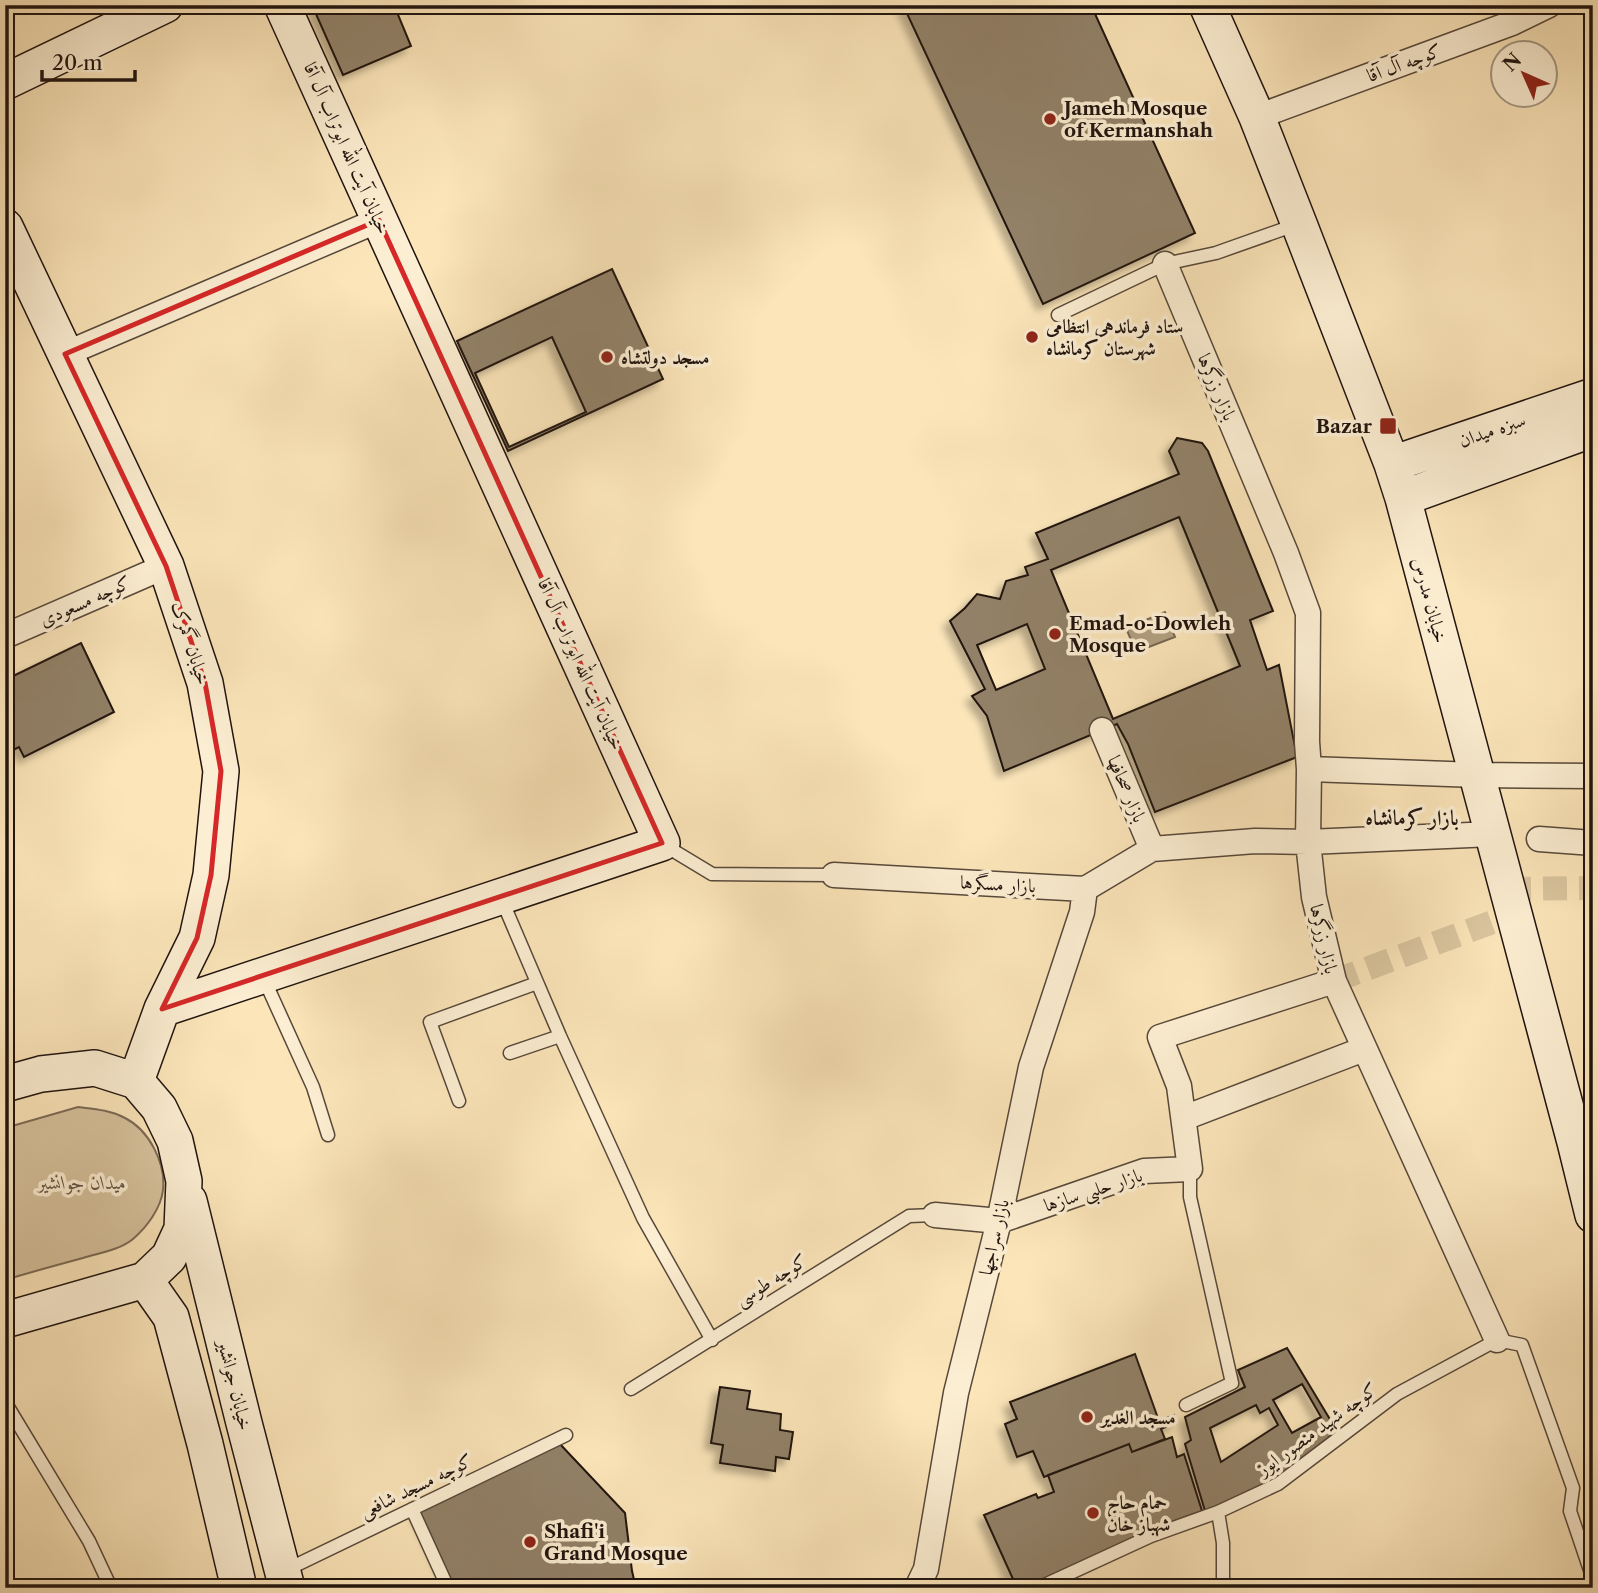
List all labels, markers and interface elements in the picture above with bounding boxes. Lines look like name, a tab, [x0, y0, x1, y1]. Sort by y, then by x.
scale bar	[42, 38, 135, 82]
north arrow	[1490, 38, 1560, 108]
street label: کوچه آل آقا	[1364, 39, 1445, 89]
text: N	[1498, 48, 1526, 76]
text: 20 m	[52, 50, 103, 75]
street label: خیابان آیت الله ابوتراب آل آقا	[298, 57, 398, 238]
place label: Jameh Mosque of Kermanshah	[1061, 97, 1213, 142]
marker: Jameh Mosque of Kermanshah	[1042, 111, 1058, 127]
place label: ستاد فرماندهی انتظامی شهرستان کرمانشاه	[1045, 315, 1183, 361]
marker: ستاد فرماندهی انتظامی شهرستان کرمانشاه	[1024, 329, 1040, 345]
place label: مسجد دولتشاه	[621, 346, 709, 369]
marker: مسجد دولتشاه	[599, 349, 615, 365]
street label: بازار زرگرها	[1193, 349, 1242, 424]
street label: سبزه میدان	[1456, 408, 1528, 452]
place label: Bazar	[1316, 415, 1373, 438]
marker: Bazar	[1378, 416, 1398, 436]
street label: خیابان مدرس	[1407, 554, 1453, 646]
street label: کوچه مسعودی	[36, 571, 135, 633]
street label: خیابان آیت الله ابوتراب آل آقا	[532, 573, 632, 754]
street label: خیابان گمرک	[166, 598, 215, 688]
place label: Emad-o-Dowleh Mosque	[1069, 612, 1231, 657]
marker: Emad-o-Dowleh Mosque	[1047, 626, 1063, 642]
street label: بازار صحافها	[1103, 752, 1151, 826]
district label: بازار کرمانشاه	[1365, 805, 1459, 831]
street label: بازار مسگرها	[959, 871, 1037, 898]
street label: بازار زرگرها	[1305, 902, 1344, 976]
street label: بازار حلبی سازها	[1041, 1163, 1146, 1221]
park label: میدان جوانشیر	[36, 1171, 126, 1195]
street label: بازار سراجها	[974, 1197, 1015, 1278]
street label: کوچه طوسی	[731, 1249, 812, 1313]
street label: خیابان جوانشیر	[211, 1335, 257, 1433]
street label: کوچه شهید منصور ایوز	[1251, 1377, 1383, 1483]
place label: مسجد الغدیر	[1099, 1406, 1176, 1429]
marker: مسجد الغدیر	[1079, 1409, 1095, 1425]
street label: کوچه مسجد شافعی	[356, 1449, 477, 1525]
place label: حمام حاج شهباز خان	[1107, 1491, 1170, 1537]
marker: حمام حاج شهباز خان	[1085, 1505, 1101, 1521]
place label: Shafi'i Grand Mosque	[544, 1520, 688, 1565]
marker: Shafi'i Grand Mosque	[522, 1534, 538, 1550]

